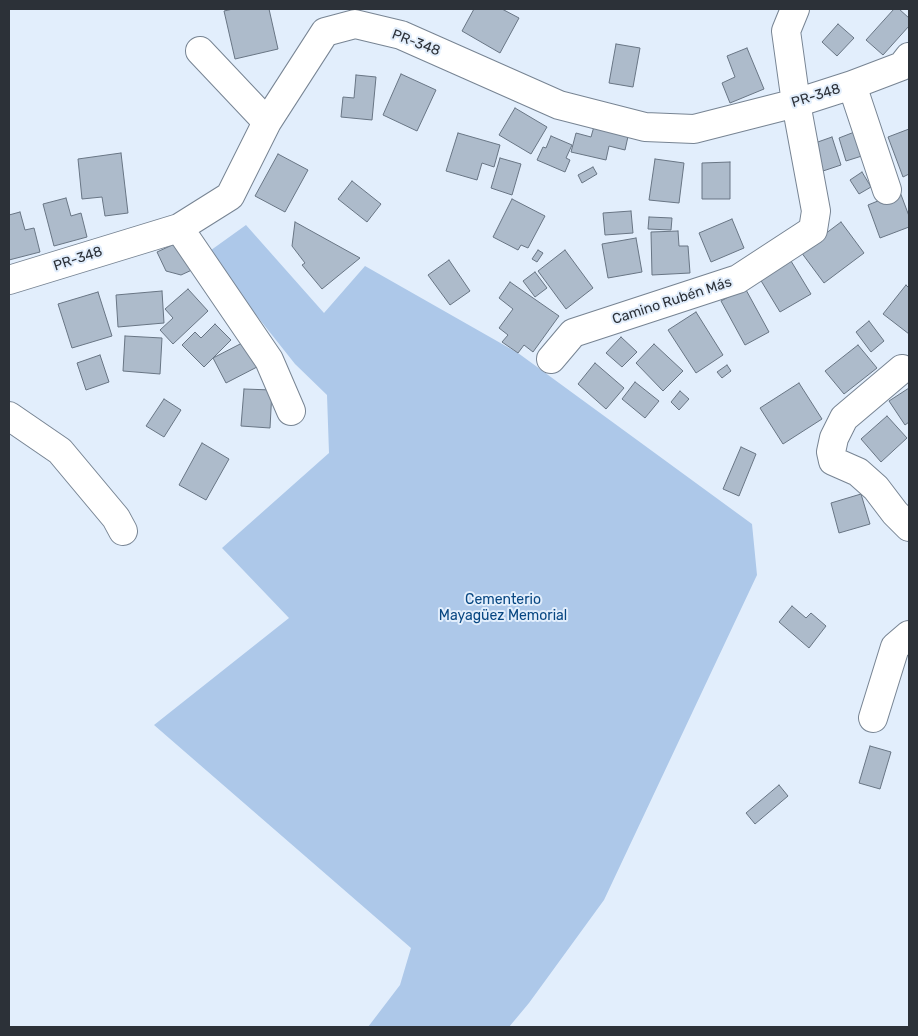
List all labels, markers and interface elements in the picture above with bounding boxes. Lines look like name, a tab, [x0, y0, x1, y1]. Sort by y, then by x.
street label: PR-348	[389, 26, 443, 60]
street label: PR-348	[789, 81, 843, 111]
street label: PR-348	[51, 243, 105, 275]
street label: Camino Rubén Más	[610, 274, 734, 328]
park label: Cementerio Mayagüez Memorial	[439, 592, 567, 624]

